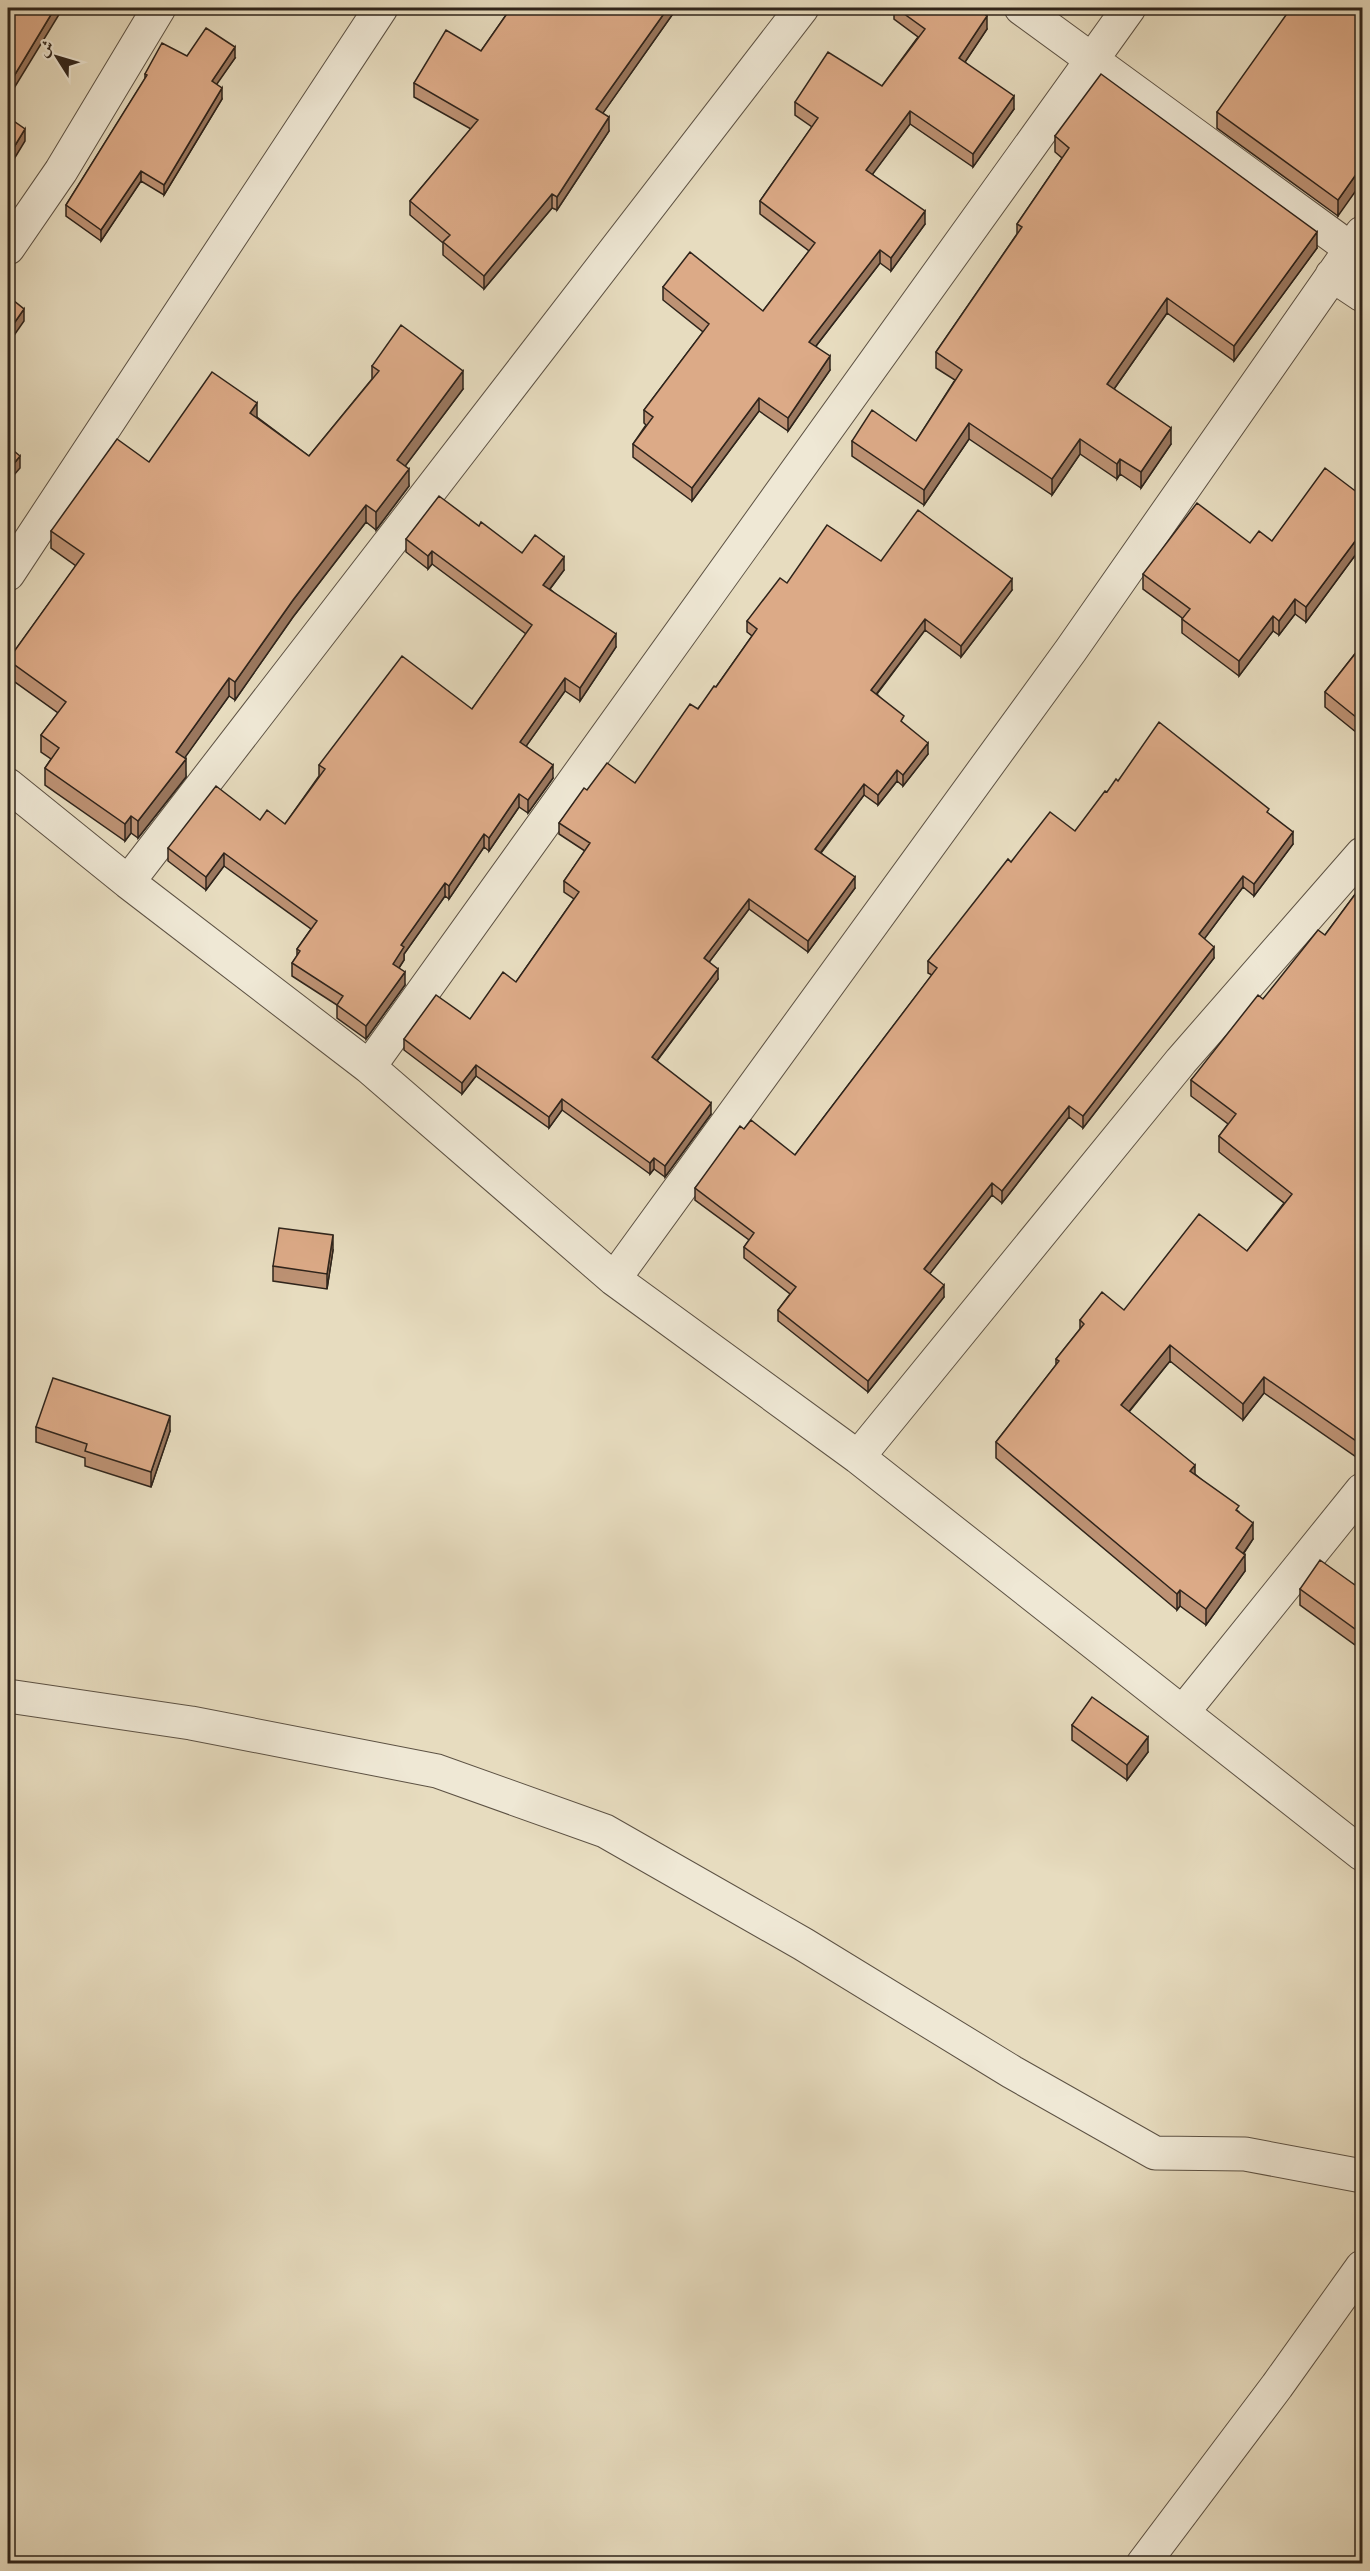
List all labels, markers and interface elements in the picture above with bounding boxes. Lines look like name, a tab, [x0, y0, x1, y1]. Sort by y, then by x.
north arrow	[27, 27, 87, 87]
text: ش	[34, 37, 59, 62]

